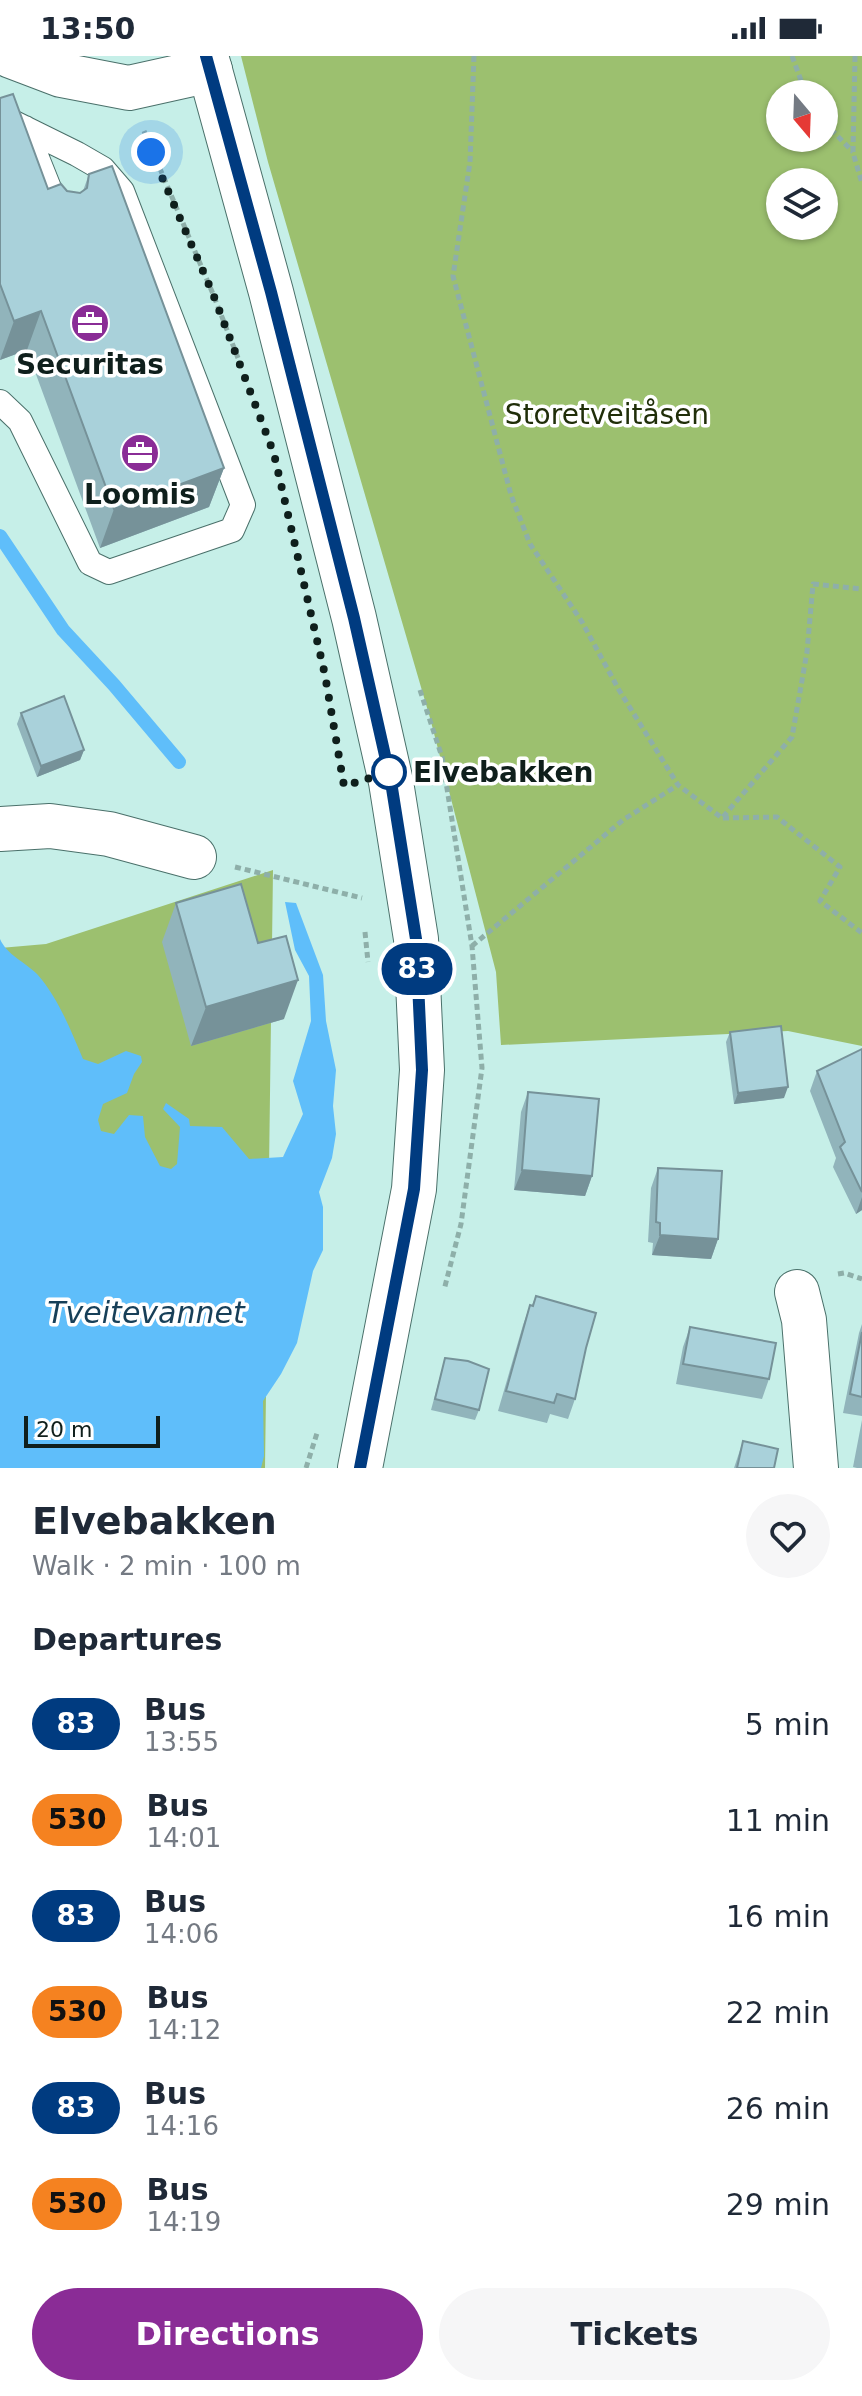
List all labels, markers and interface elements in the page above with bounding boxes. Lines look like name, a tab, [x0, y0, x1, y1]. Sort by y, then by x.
text: 13:50	[40, 11, 136, 46]
north arrow	[766, 80, 838, 152]
map controls	[766, 80, 838, 240]
your location	[131, 132, 171, 172]
button: layers	[766, 168, 838, 240]
office icon: Securitas	[69, 302, 111, 344]
place label: Securitas	[16, 348, 164, 381]
park label: Storetveitåsen	[505, 398, 709, 431]
office icon: Loomis	[119, 432, 161, 474]
place label: Loomis	[84, 478, 196, 511]
marker: Elvebakken	[372, 755, 406, 789]
place label: Elvebakken	[413, 756, 593, 789]
line badge: 83	[381, 943, 453, 995]
text: 83	[398, 952, 436, 985]
water label: Tveitevannet	[47, 1295, 246, 1330]
scale bar	[24, 1412, 160, 1448]
text: 20 m	[36, 1417, 92, 1442]
button: heart	[746, 1494, 830, 1578]
text: Elvebakken	[32, 1499, 277, 1543]
text: Walk · 2 min · 100 m	[32, 1551, 301, 1581]
text: Departures	[32, 1622, 222, 1657]
text: Bus	[144, 1692, 206, 1727]
text: 83	[57, 1707, 95, 1740]
text: 5 min	[745, 1707, 830, 1742]
text: 13:55	[144, 1727, 219, 1757]
text: Bus	[146, 1788, 209, 1823]
text: 530	[48, 1803, 106, 1836]
text: 11 min	[726, 1803, 830, 1838]
text: 14:01	[146, 1823, 221, 1853]
text: Bus	[144, 1884, 206, 1919]
text: 83	[57, 1899, 95, 1932]
text: 16 min	[726, 1899, 830, 1934]
text: 14:06	[144, 1919, 219, 1949]
text: Bus	[146, 1980, 209, 2015]
text: 530	[48, 1995, 106, 2028]
text: 22 min	[726, 1995, 830, 2030]
text: 14:12	[146, 2015, 221, 2045]
text: Bus	[144, 2076, 206, 2111]
text: 83	[57, 2091, 95, 2124]
text: 26 min	[726, 2091, 830, 2126]
text: 14:16	[144, 2111, 219, 2141]
text: Bus	[146, 2172, 209, 2207]
text: 530	[48, 2187, 106, 2220]
text: 29 min	[726, 2187, 830, 2222]
text: 14:19	[146, 2207, 221, 2237]
button: Directions	[32, 2288, 423, 2380]
button: Tickets	[439, 2288, 830, 2380]

